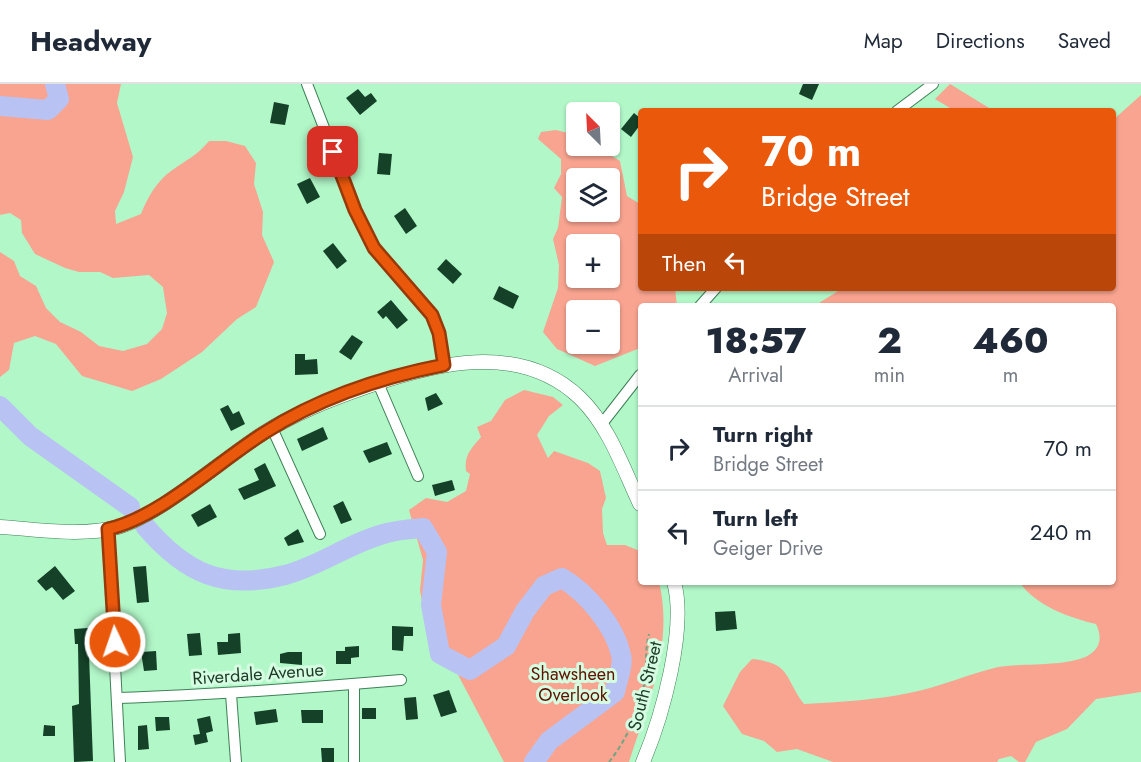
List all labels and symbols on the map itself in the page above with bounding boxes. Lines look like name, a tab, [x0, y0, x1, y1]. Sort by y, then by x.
north arrow	[566, 102, 620, 156]
pin	[307, 126, 358, 177]
position arrow	[83, 610, 147, 674]
street label: South Street	[621, 638, 669, 733]
street label: Riverdale Avenue	[191, 656, 325, 692]
park label: Shawsheen Overlook	[531, 661, 615, 708]

